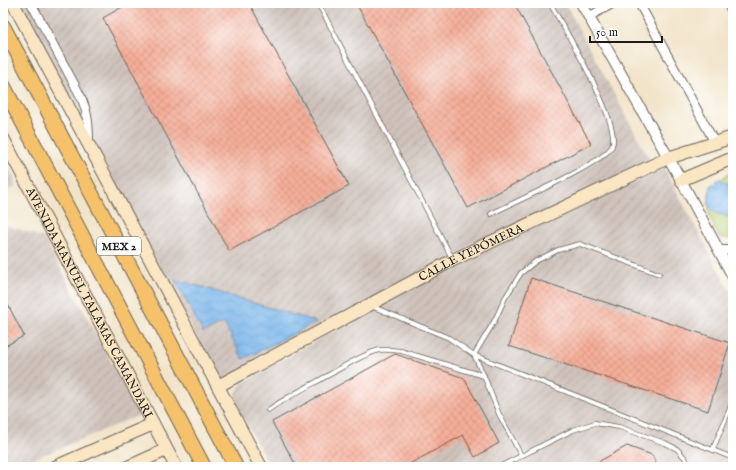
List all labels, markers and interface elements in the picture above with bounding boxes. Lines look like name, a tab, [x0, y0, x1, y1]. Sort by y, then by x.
scale bar	[590, 18, 662, 44]
text: 50 m	[596, 25, 618, 40]
street label: AVENIDA MANUEL TALAMAS CAMANDARI	[22, 184, 156, 421]
street label: CALLE YEPÓMERA	[416, 220, 527, 285]
road number: MEX 2	[97, 237, 141, 255]

